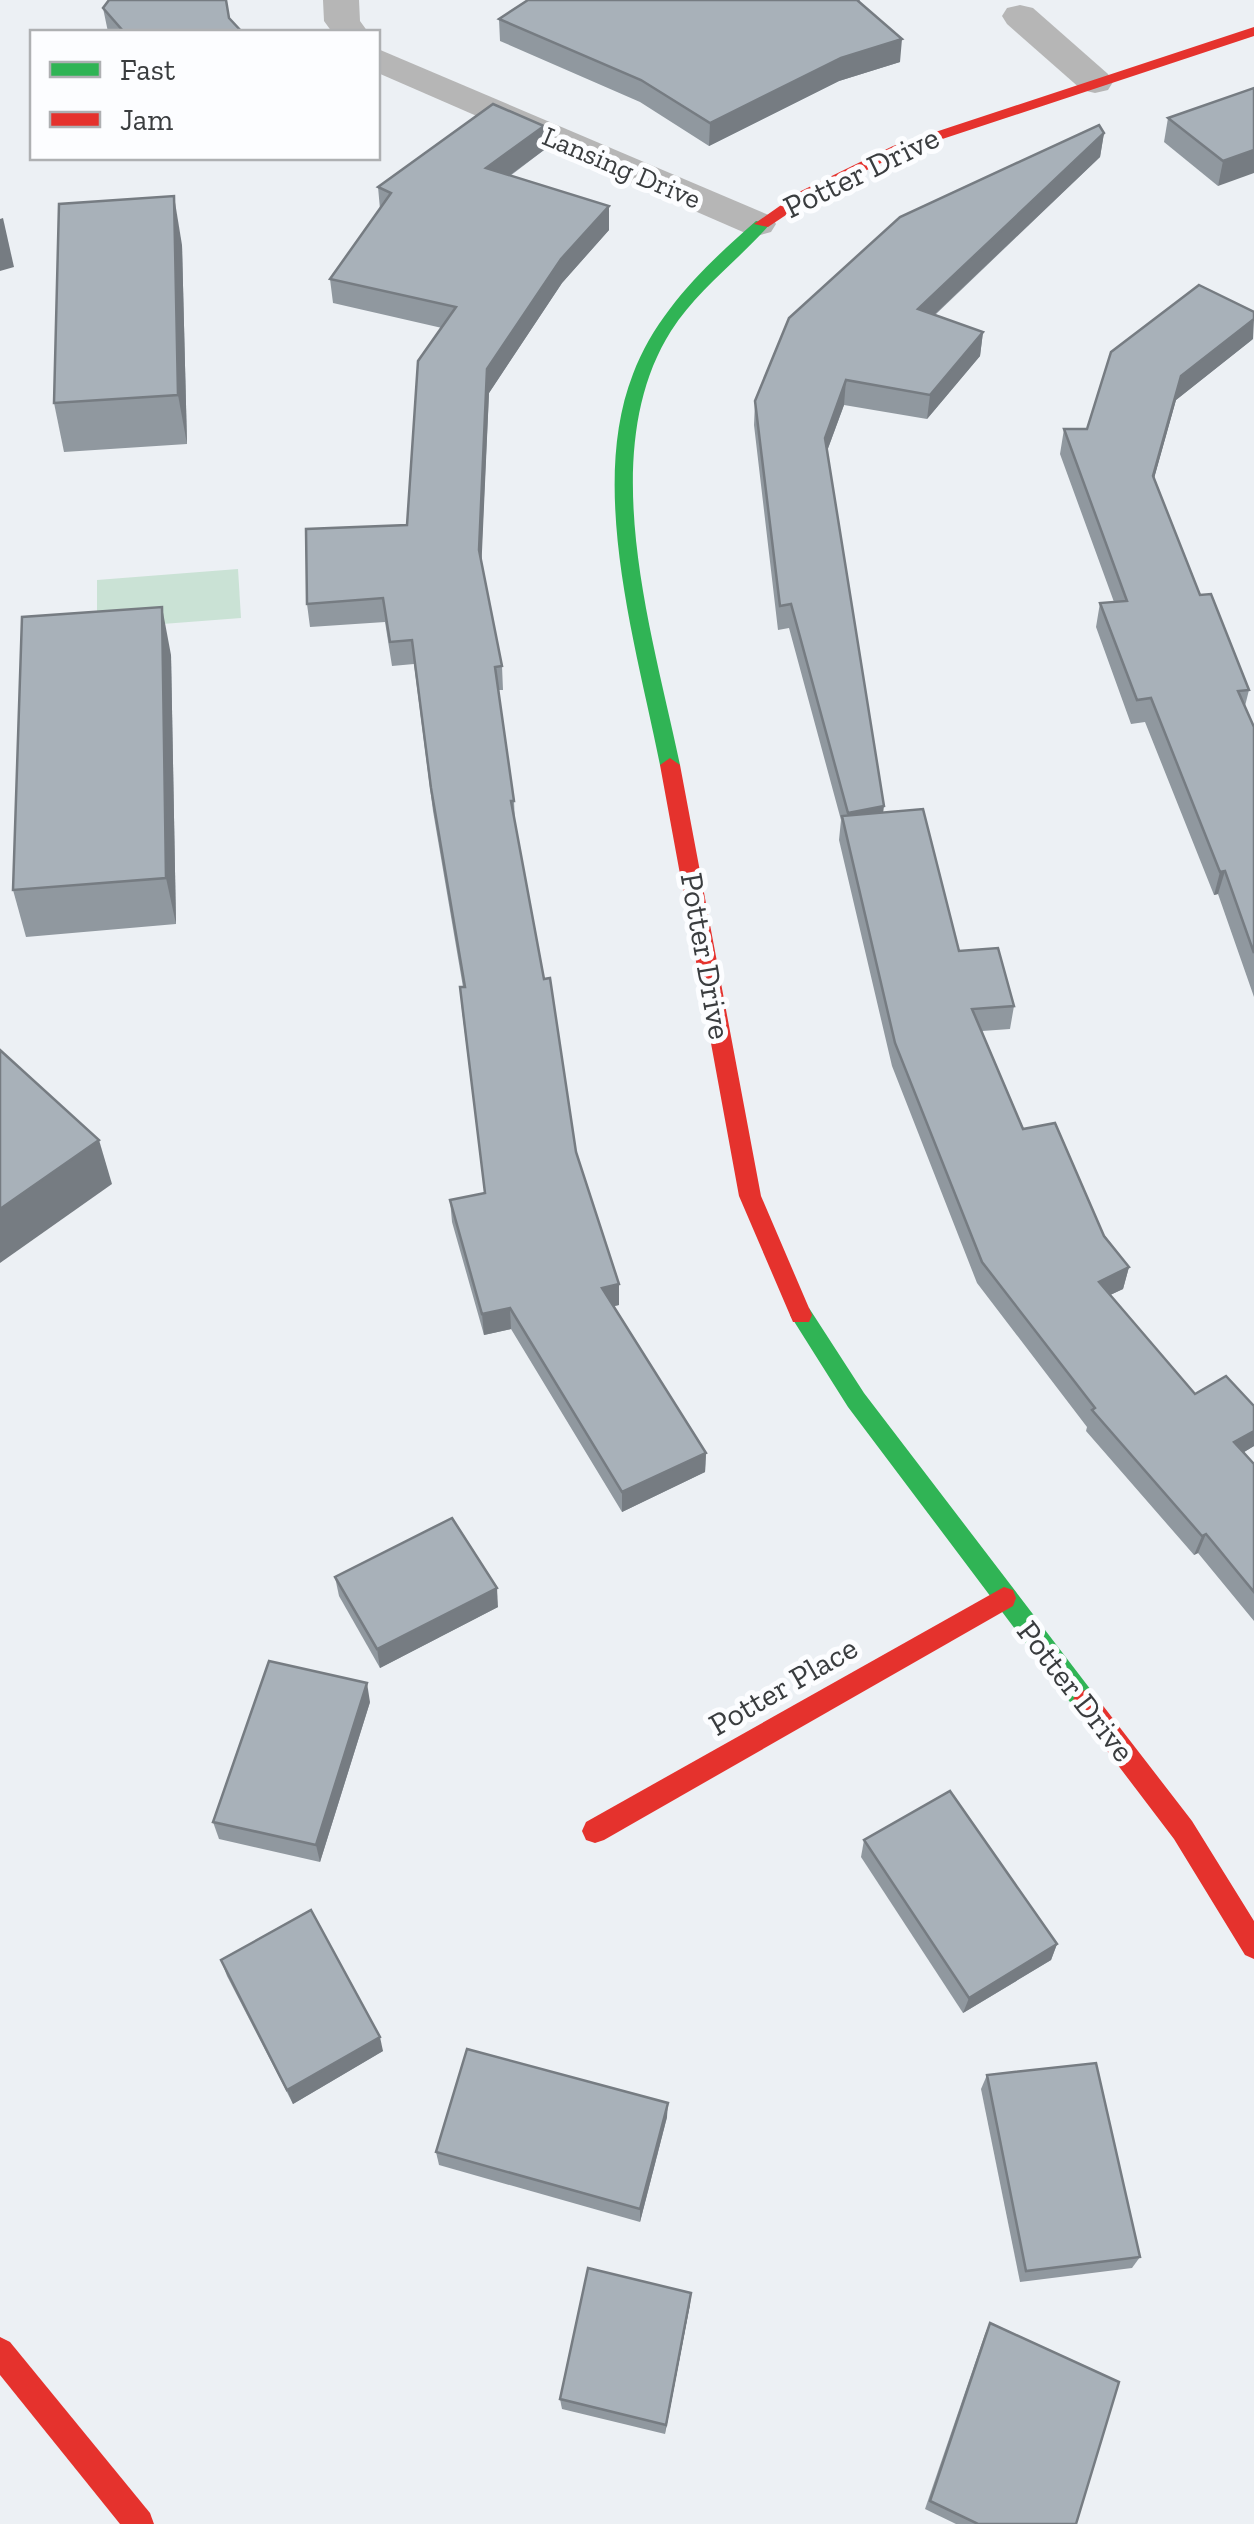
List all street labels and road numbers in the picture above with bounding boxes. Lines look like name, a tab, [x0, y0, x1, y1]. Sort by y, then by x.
street label: Potter Drive	[777, 118, 945, 226]
street label: Lansing Drive	[538, 119, 706, 216]
street label: Potter Drive	[673, 870, 739, 1042]
street label: Potter Drive	[1009, 1613, 1143, 1769]
street label: Potter Place	[702, 1628, 864, 1744]

